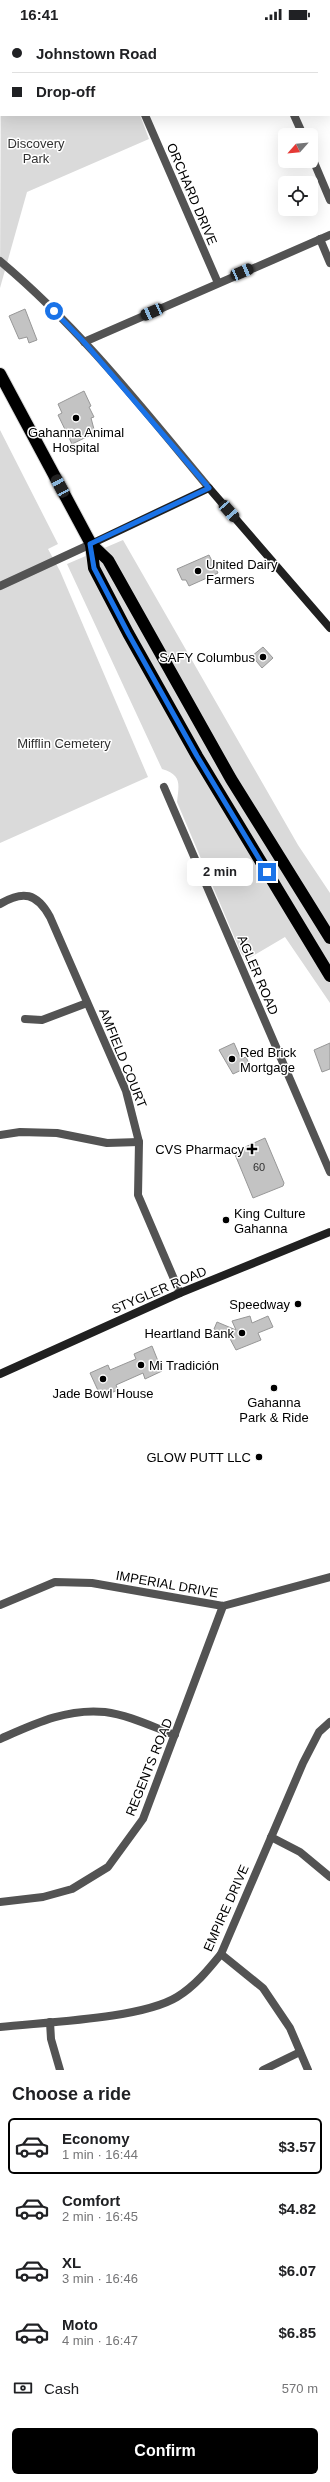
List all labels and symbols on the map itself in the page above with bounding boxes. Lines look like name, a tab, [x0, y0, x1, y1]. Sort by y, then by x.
north arrow	[278, 128, 318, 168]
park label: Discovery Park	[7, 136, 65, 166]
street label: ORCHARD DRIVE	[164, 141, 220, 247]
car	[229, 262, 255, 282]
route start	[45, 302, 63, 320]
car	[139, 302, 165, 322]
marker: Gahanna Animal Hospital	[71, 413, 81, 423]
place label: Gahanna Animal Hospital	[28, 425, 124, 455]
car	[49, 473, 71, 499]
car	[217, 498, 241, 524]
place label: United Dairy Farmers	[206, 557, 278, 587]
marker: United Dairy Farmers	[193, 566, 203, 576]
place label: SAFY Columbus	[159, 650, 255, 665]
marker: SAFY Columbus	[258, 652, 268, 662]
park label: Mifflin Cemetery	[17, 736, 111, 751]
callout: 2 min	[187, 858, 253, 886]
route end	[258, 863, 276, 881]
street label: AGLER ROAD	[234, 933, 282, 1017]
street label: AMFIELD COURT	[96, 1006, 150, 1110]
place label: Red Brick Mortgage	[240, 1045, 297, 1075]
marker: Red Brick Mortgage	[227, 1054, 237, 1064]
place label: CVS Pharmacy	[155, 1142, 244, 1157]
marker: CVS Pharmacy	[247, 1144, 257, 1154]
house number: 60	[253, 1161, 265, 1173]
place label: King Culture Gahanna	[234, 1206, 306, 1236]
marker: King Culture Gahanna	[221, 1215, 231, 1225]
street label: STYGLER ROAD	[109, 1263, 209, 1317]
place label: Speedway	[229, 1297, 290, 1312]
marker: Speedway	[293, 1299, 303, 1309]
place label: Heartland Bank	[144, 1326, 234, 1341]
marker: Heartland Bank	[237, 1328, 247, 1338]
place label: Mi Tradición	[149, 1358, 219, 1373]
marker: Mi Tradición	[136, 1360, 146, 1370]
marker: Jade Bowl House	[98, 1374, 108, 1384]
marker: Gahanna Park & Ride	[269, 1383, 279, 1393]
place label: Jade Bowl House	[52, 1386, 154, 1401]
place label: Gahanna Park & Ride	[239, 1395, 309, 1425]
place label: GLOW PUTT LLC	[146, 1450, 251, 1465]
marker: GLOW PUTT LLC	[254, 1452, 264, 1462]
street label: IMPERIAL DRIVE	[115, 1568, 220, 1600]
street label: REGENTS ROAD	[123, 1716, 175, 1818]
street label: EMPIRE DRIVE	[200, 1862, 252, 1954]

